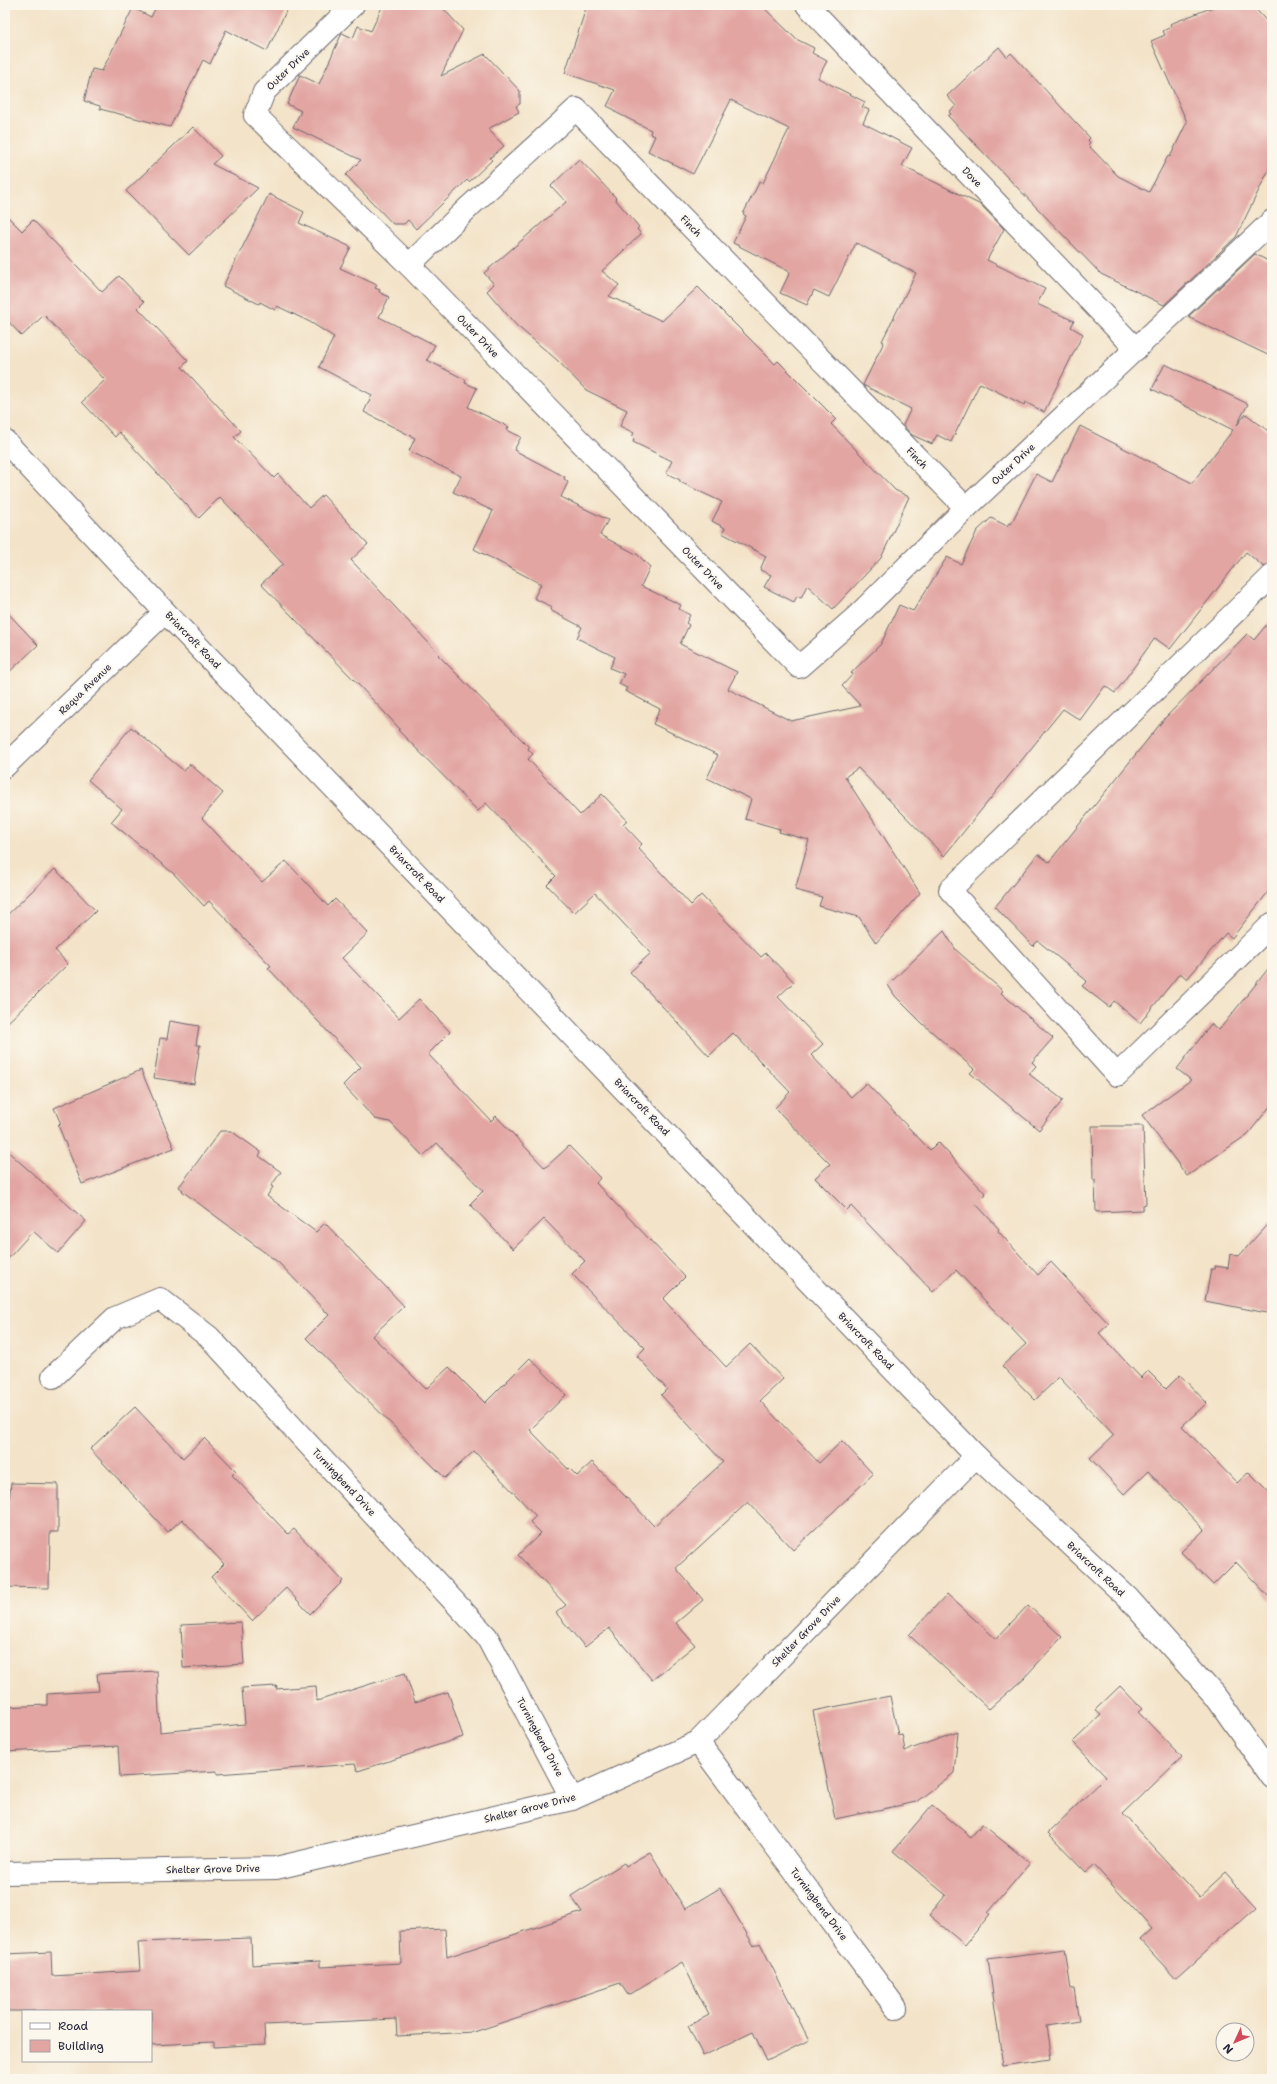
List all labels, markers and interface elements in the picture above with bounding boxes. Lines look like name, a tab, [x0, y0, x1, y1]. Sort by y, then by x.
street label: Outer Drive	[264, 45, 313, 93]
street label: Dove	[959, 164, 985, 190]
street label: Finch	[677, 212, 705, 240]
street label: Outer Drive	[454, 312, 502, 361]
street label: Outer Drive	[988, 440, 1038, 488]
street label: Finch	[903, 444, 931, 472]
street label: Outer Drive	[679, 544, 727, 593]
street label: Briarcroft Road	[162, 609, 224, 672]
street label: Requa Avenue	[56, 660, 114, 718]
street label: Briarcroft Road	[386, 843, 448, 906]
street label: Briarcroft Road	[611, 1076, 673, 1139]
street label: Briarcroft Road	[835, 1310, 897, 1373]
street label: Turningbend Drive	[309, 1445, 379, 1519]
street label: Briarcroft Road	[1064, 1539, 1128, 1600]
street label: Shelter Grove Drive	[769, 1592, 844, 1669]
street label: Turningbend Drive	[514, 1695, 567, 1779]
street label: Shelter Grove Drive	[483, 1790, 578, 1826]
street label: Shelter Grove Drive	[166, 1862, 261, 1876]
street label: Turningbend Drive	[787, 1865, 851, 1943]
legend	[22, 2010, 152, 2062]
text: Road	[58, 2018, 89, 2034]
north arrow	[1215, 2022, 1255, 2062]
text: Building	[58, 2038, 104, 2054]
text: N	[1220, 2040, 1237, 2057]

